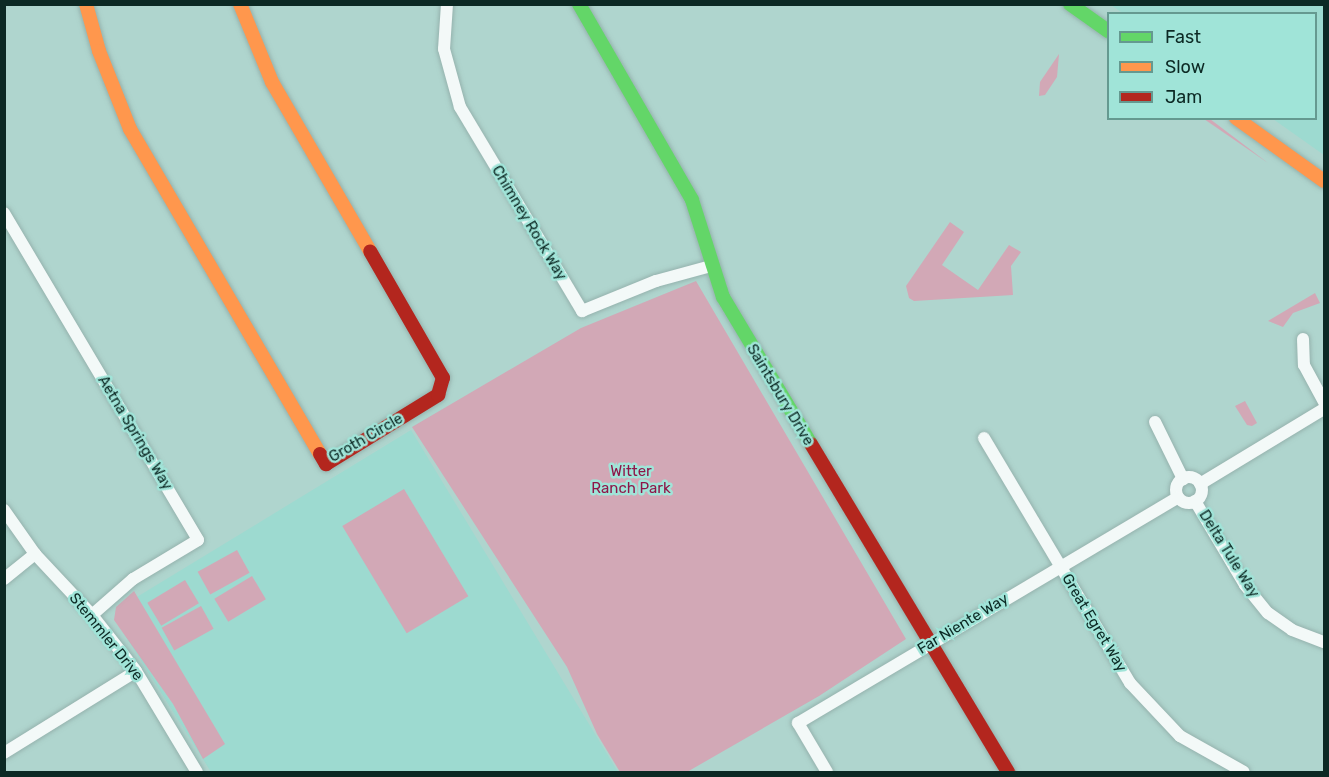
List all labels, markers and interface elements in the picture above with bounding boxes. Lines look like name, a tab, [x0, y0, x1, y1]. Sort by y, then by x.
legend	[1107, 12, 1317, 120]
text: Fast	[1165, 26, 1201, 48]
text: Slow	[1165, 56, 1205, 78]
text: Jam	[1165, 86, 1202, 108]
street label: Chimney Rock Way	[487, 162, 571, 284]
street label: Saintsbury Drive	[743, 341, 817, 449]
street label: Aetna Springs Way	[94, 373, 176, 493]
street label: Groth Circle	[326, 410, 406, 466]
park label: Witter Ranch Park	[591, 462, 671, 497]
street label: Delta Tule Way	[1195, 507, 1263, 601]
street label: Great Egret Way	[1058, 571, 1130, 675]
street label: Stemmler Drive	[65, 589, 147, 685]
street label: Far Niente Way	[914, 590, 1012, 658]

